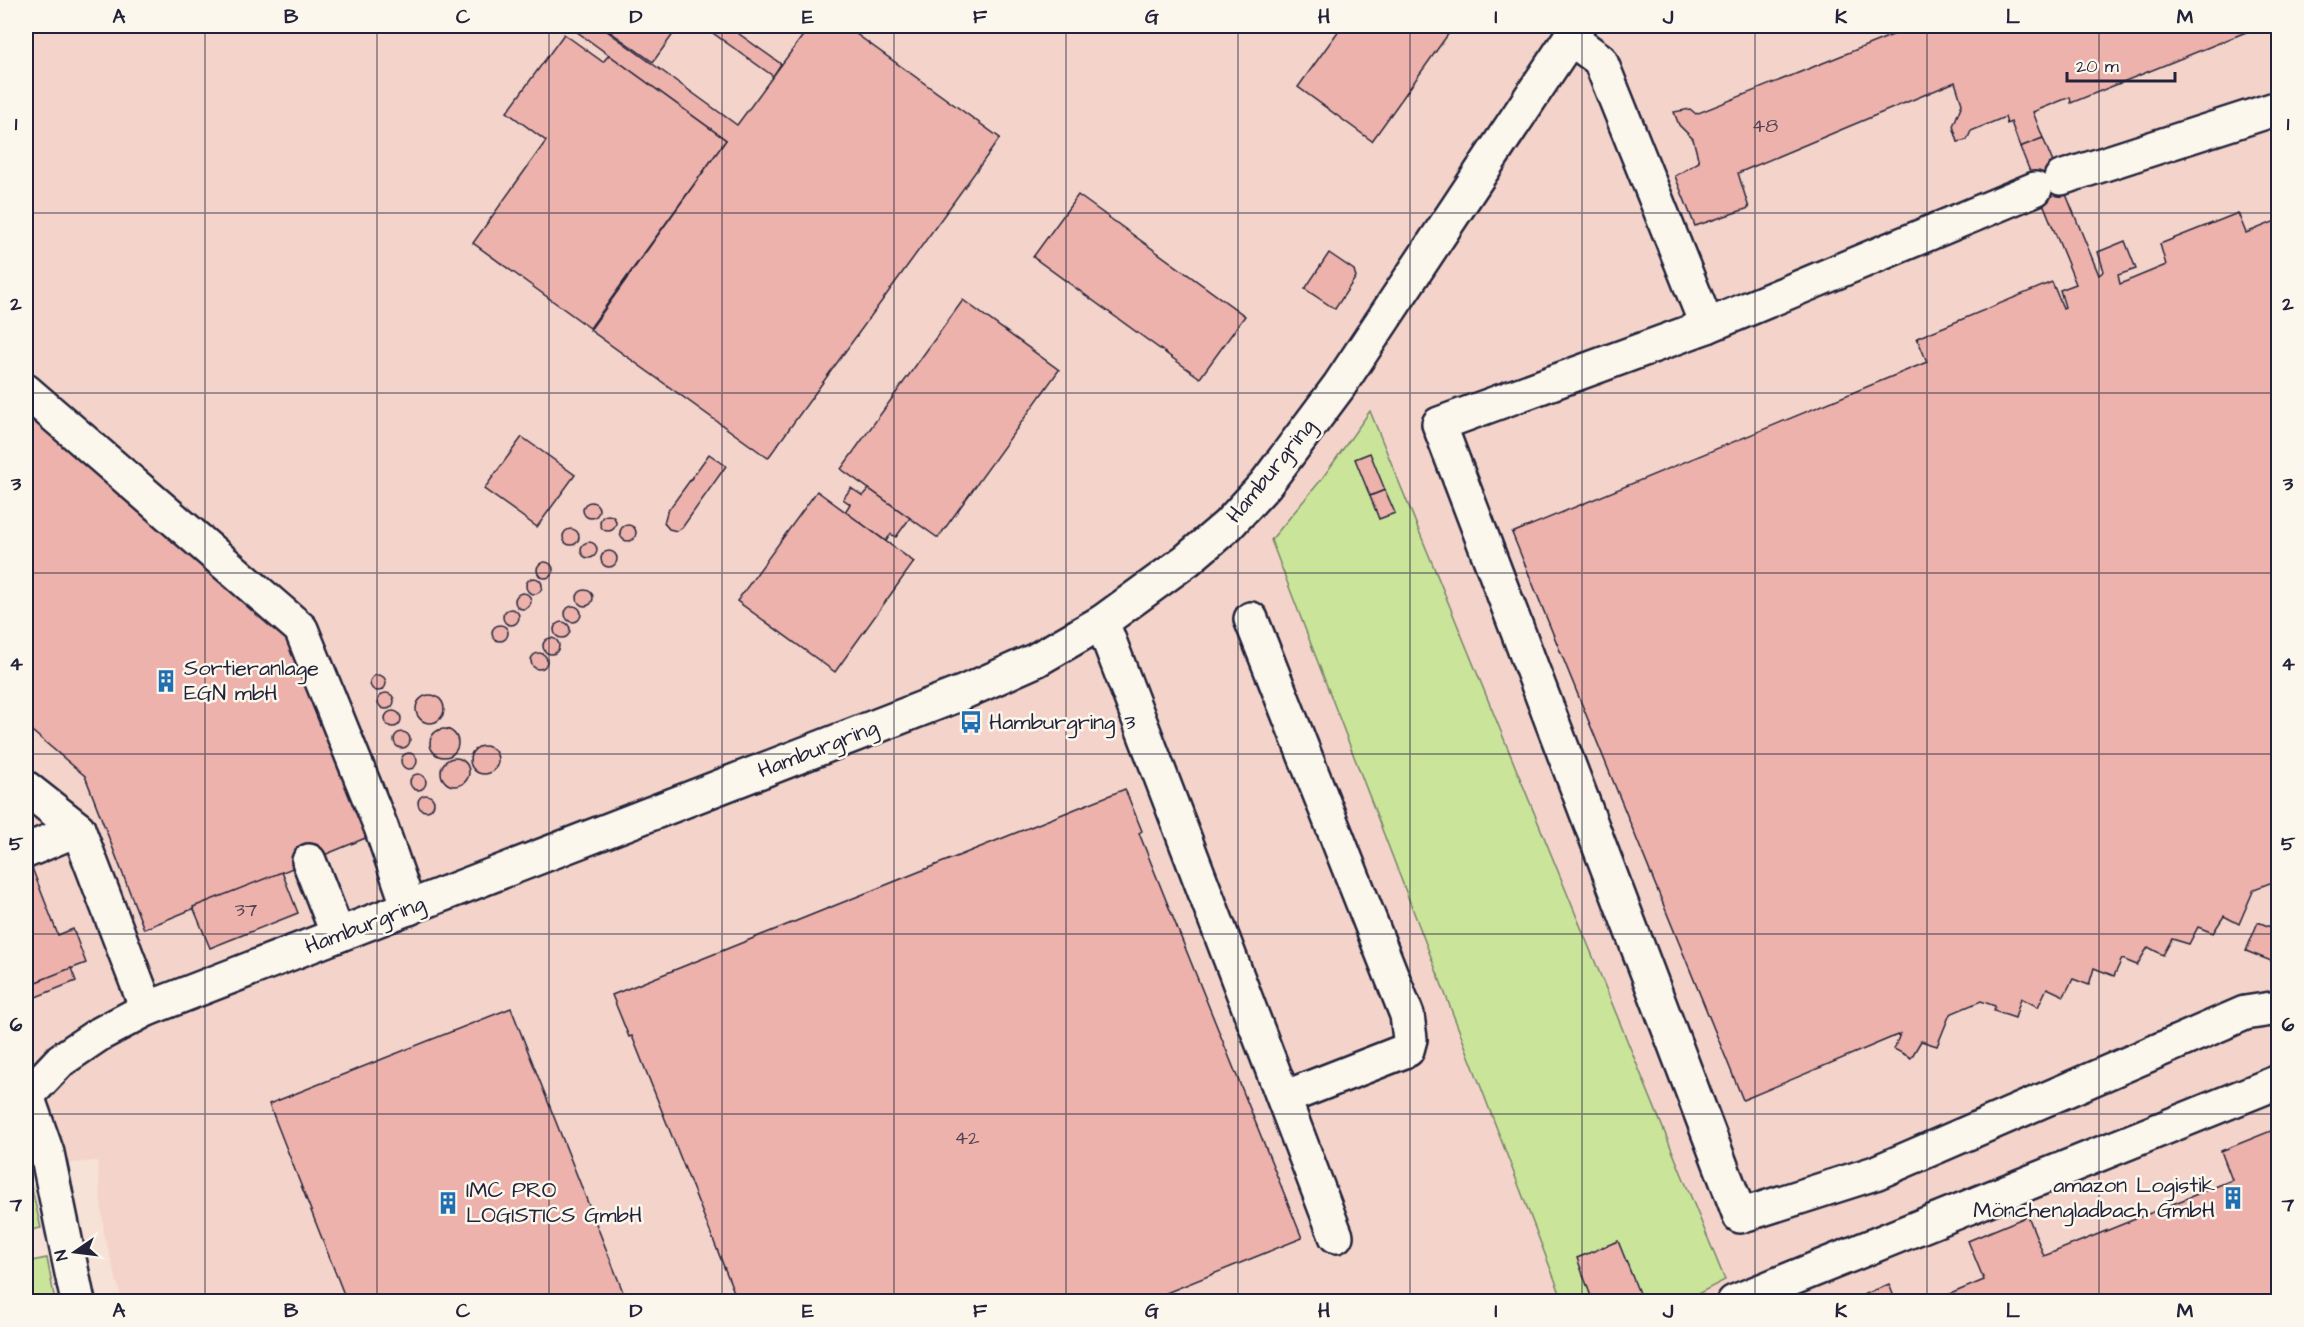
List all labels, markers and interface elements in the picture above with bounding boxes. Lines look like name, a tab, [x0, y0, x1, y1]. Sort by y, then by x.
text: A	[113, 3, 126, 31]
text: B	[284, 3, 299, 31]
text: C	[456, 3, 471, 31]
text: D	[630, 3, 643, 31]
text: E	[802, 3, 814, 31]
text: F	[973, 3, 988, 31]
text: G	[1145, 3, 1159, 31]
text: H	[1318, 3, 1330, 31]
text: I	[1494, 3, 1498, 31]
text: J	[1662, 3, 1674, 31]
text: K	[1835, 3, 1848, 31]
text: L	[2006, 3, 2020, 31]
text: M	[2177, 3, 2194, 31]
scale bar	[2067, 45, 2175, 83]
text: 20 m	[2076, 54, 2119, 79]
text: 1	[15, 110, 18, 138]
text: 1	[2287, 110, 2290, 138]
house number: 48	[1752, 112, 1778, 140]
text: 2	[9, 290, 22, 318]
text: 2	[2281, 290, 2294, 318]
street label: Hamburgring	[1219, 412, 1324, 531]
text: 3	[10, 470, 22, 498]
text: 3	[2282, 470, 2294, 498]
text: 4	[9, 650, 23, 678]
text: 4	[2281, 650, 2295, 678]
place label: Sortieranlage EGN mbH	[184, 653, 319, 709]
building icon: Sortieranlage EGN mbH	[153, 668, 179, 694]
place label: Hamburgring 3	[989, 707, 1135, 739]
bus stop icon: Hamburgring 3	[958, 709, 984, 735]
street label: Hamburgring	[753, 712, 883, 787]
text: 5	[9, 830, 24, 858]
text: 5	[2281, 830, 2296, 858]
street label: Hamburgring	[300, 888, 430, 963]
house number: 37	[235, 896, 257, 924]
text: 6	[10, 1011, 23, 1039]
text: 6	[2282, 1011, 2295, 1039]
house number: 42	[954, 1124, 980, 1152]
place label: amazon Logistik Mönchengladbach GmbH	[1973, 1170, 2215, 1227]
place label: IMC PRO LOGISTICS GmbH	[466, 1175, 642, 1231]
building icon: amazon Logistik Mönchengladbach GmbH	[2220, 1185, 2246, 1211]
building icon: IMC PRO LOGISTICS GmbH	[435, 1190, 461, 1216]
text: 7	[9, 1191, 23, 1219]
text: 7	[2281, 1191, 2295, 1219]
north arrow	[45, 1222, 105, 1282]
text: N	[50, 1248, 73, 1263]
text: A	[113, 1297, 126, 1325]
text: B	[284, 1297, 299, 1325]
text: C	[456, 1297, 471, 1325]
text: D	[630, 1297, 643, 1325]
text: E	[802, 1297, 814, 1325]
text: F	[973, 1297, 988, 1325]
text: G	[1145, 1297, 1159, 1325]
text: H	[1318, 1297, 1330, 1325]
text: I	[1494, 1297, 1498, 1325]
text: J	[1662, 1297, 1674, 1325]
text: K	[1835, 1297, 1848, 1325]
text: L	[2006, 1297, 2020, 1325]
text: M	[2177, 1297, 2194, 1325]

